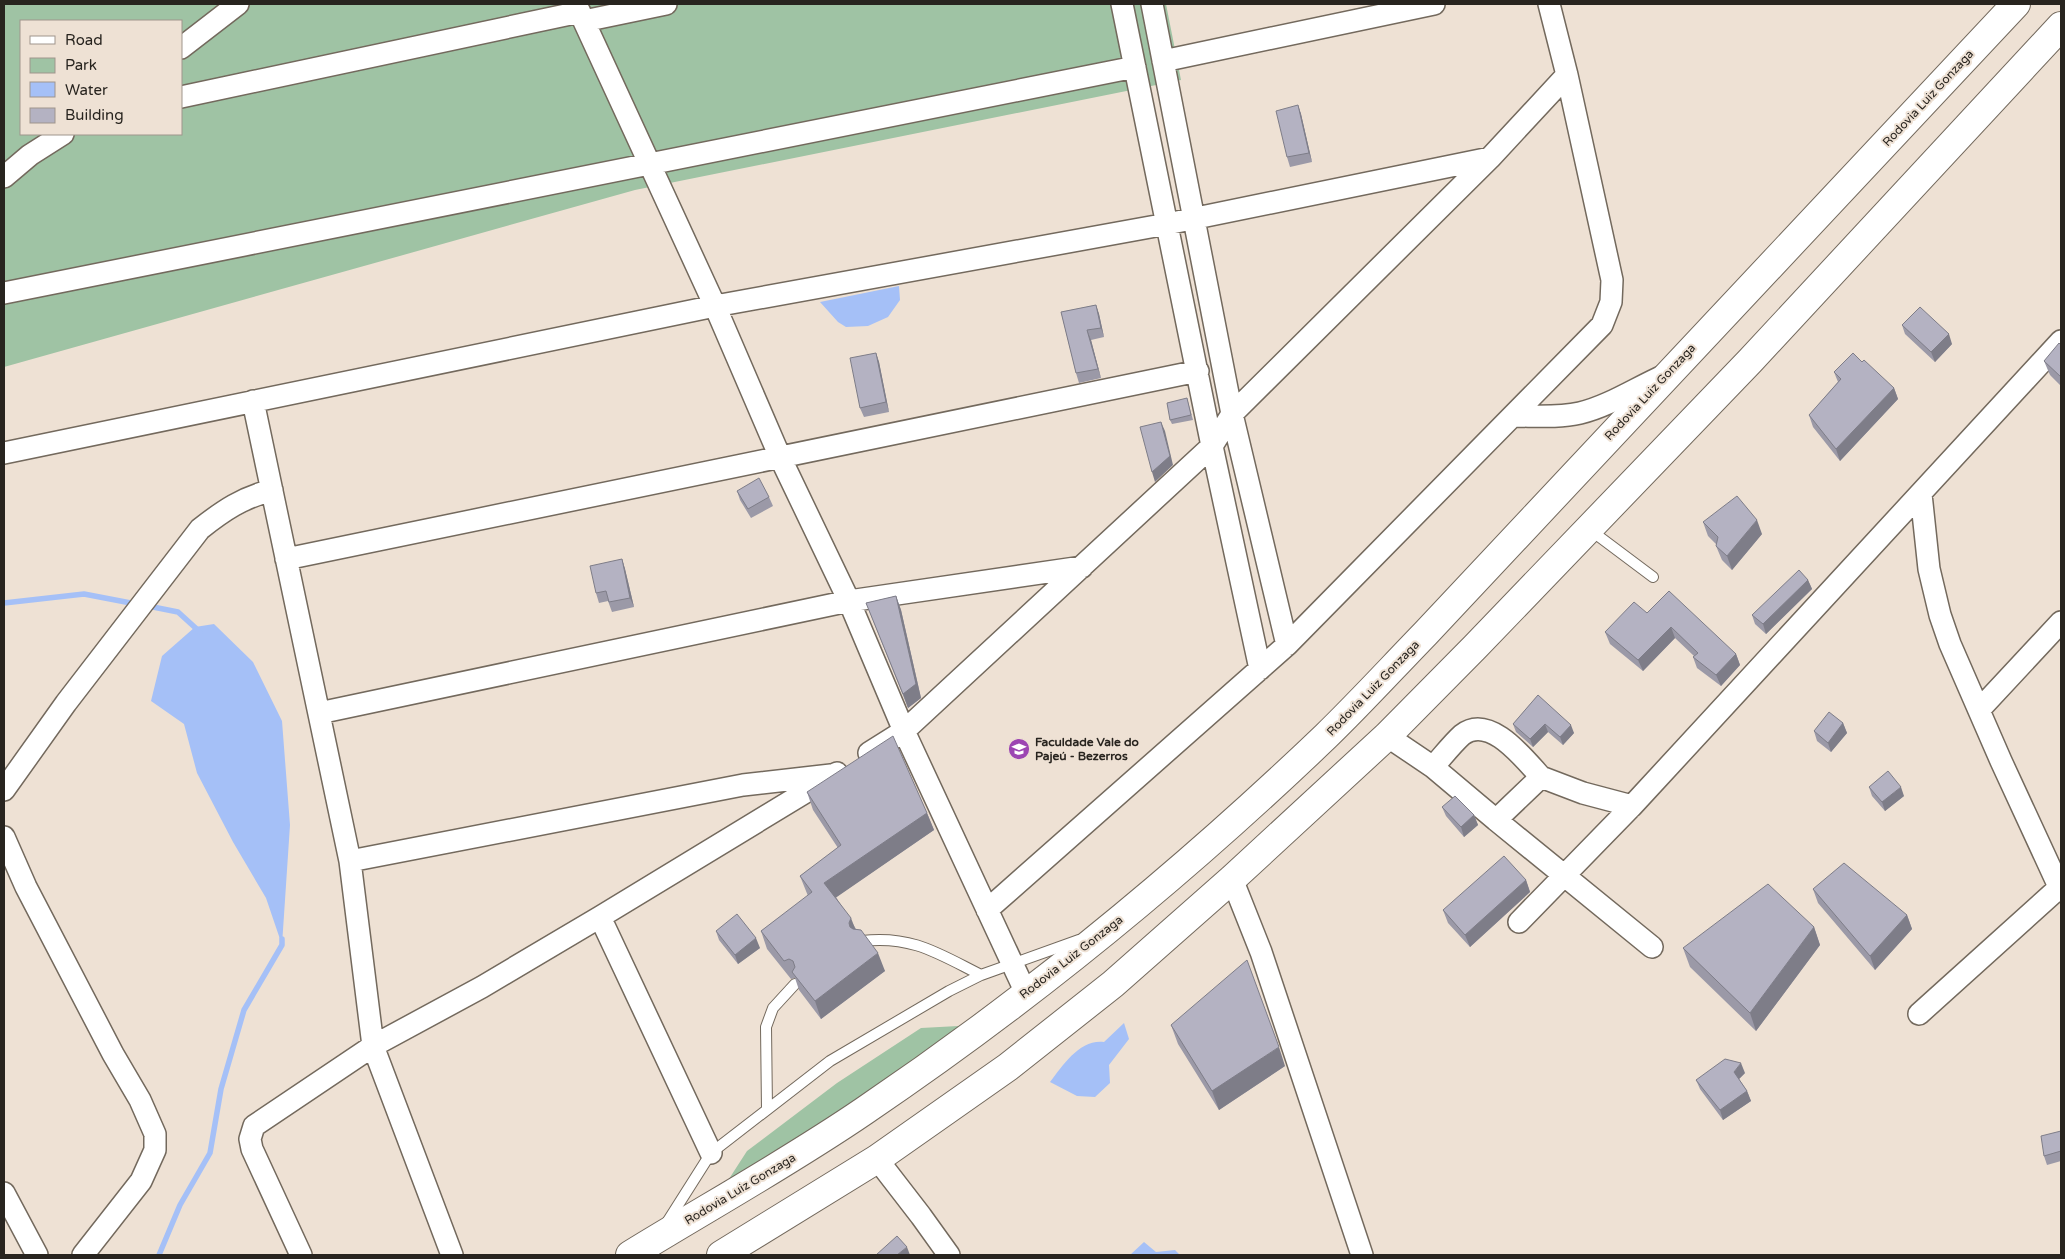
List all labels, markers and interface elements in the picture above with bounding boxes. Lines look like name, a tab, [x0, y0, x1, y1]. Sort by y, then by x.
legend	[20, 20, 182, 135]
text: Road	[65, 31, 103, 49]
street label: Rodovia Luiz Gonzaga	[1880, 47, 1976, 149]
text: Park	[65, 56, 97, 74]
text: Water	[65, 81, 108, 99]
text: Building	[65, 106, 124, 124]
street label: Rodovia Luiz Gonzaga	[1602, 341, 1698, 443]
street label: Rodovia Luiz Gonzaga	[1324, 638, 1422, 738]
place label: Faculdade Vale do Pajeú - Bezerros	[1035, 735, 1139, 764]
school or university icon: Faculdade Vale do Pajeú - Bezerros	[1007, 737, 1031, 761]
street label: Rodovia Luiz Gonzaga	[1017, 912, 1125, 1002]
street label: Rodovia Luiz Gonzaga	[682, 1150, 798, 1228]

